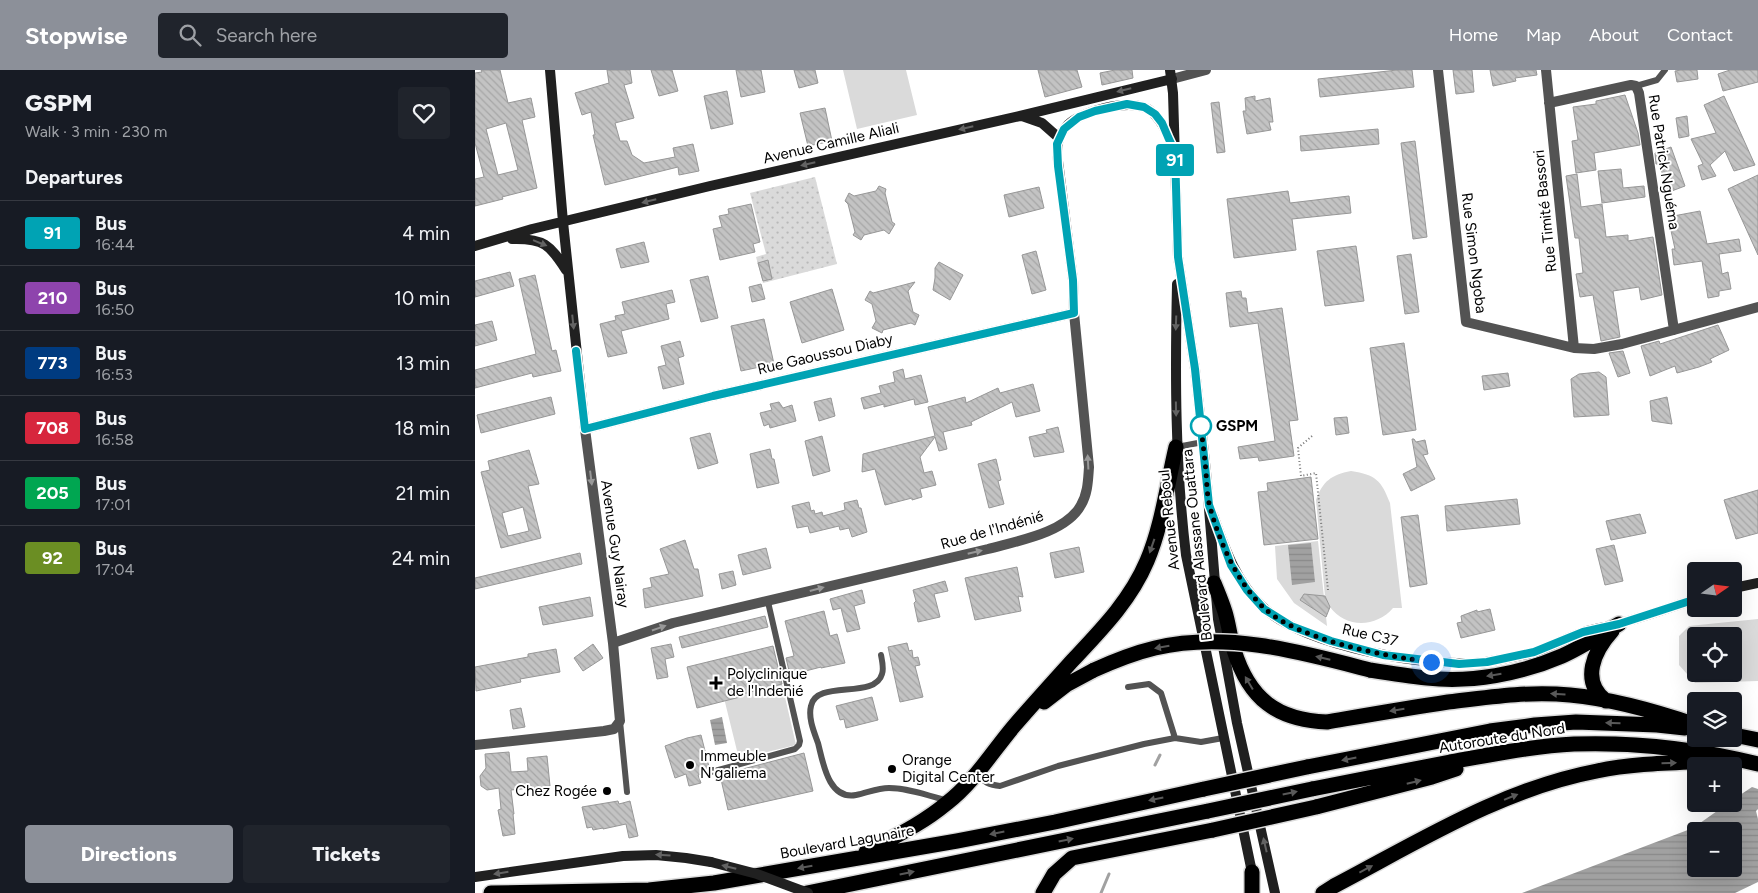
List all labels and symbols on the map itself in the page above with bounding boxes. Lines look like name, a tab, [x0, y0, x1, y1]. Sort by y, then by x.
one-way arrow	[1117, 86, 1132, 94]
street label: Rue Patrick Nguéma	[1644, 93, 1684, 231]
street label: Avenue Camille Aliali	[761, 119, 901, 167]
one-way arrow	[959, 124, 974, 132]
line badge: 91	[1153, 144, 1197, 176]
street label: Rue Timité Bassori	[1530, 149, 1560, 273]
one-way arrow	[800, 160, 815, 168]
street label: Rue Simon Ngoba	[1458, 192, 1490, 314]
one-way arrow	[642, 197, 657, 205]
one-way arrow	[533, 239, 548, 247]
one-way arrow	[569, 314, 577, 330]
one-way arrow	[1172, 315, 1180, 331]
street label: Rue Gaoussou Diaby	[756, 330, 895, 378]
one-way arrow	[1172, 401, 1180, 417]
marker: GSPM	[1190, 415, 1212, 437]
place label: GSPM	[1216, 417, 1258, 435]
street label: Boulevard Alassane Ouattara	[1178, 448, 1216, 642]
one-way arrow	[1083, 454, 1091, 470]
street label: Avenue Reboul	[1155, 469, 1183, 571]
one-way arrow	[587, 470, 595, 486]
street label: Avenue Guy Nairay	[597, 479, 633, 609]
street label: Rue de l'Indénié	[939, 507, 1045, 553]
one-way arrow	[1148, 538, 1156, 553]
one-way arrow	[968, 548, 983, 556]
north arrow	[1687, 562, 1743, 618]
one-way arrow	[810, 585, 825, 593]
street label: Rue C37	[1340, 620, 1400, 650]
one-way arrow	[652, 624, 667, 631]
one-way arrow	[1153, 644, 1169, 652]
your location	[1419, 650, 1444, 675]
one-way arrow	[1315, 654, 1330, 662]
place label: Polyclinique de l'Indenié	[727, 665, 807, 700]
one-way arrow	[1485, 672, 1501, 680]
marker: Polyclinique de l'Indenié	[709, 676, 723, 690]
one-way arrow	[1244, 677, 1253, 690]
one-way arrow	[1550, 690, 1566, 698]
one-way arrow	[1388, 707, 1404, 715]
one-way arrow	[1605, 718, 1621, 726]
street label: Autoroute du Nord	[1438, 719, 1566, 757]
place label: Immeuble N'galiema	[700, 747, 766, 782]
place label: Orange Digital Center	[902, 751, 995, 786]
one-way arrow	[1341, 755, 1356, 763]
one-way arrow	[1661, 758, 1677, 766]
marker: Immeuble N'galiema	[684, 759, 696, 771]
marker: Orange Digital Center	[886, 763, 898, 775]
one-way arrow	[1406, 778, 1421, 786]
place label: Chez Rogée	[515, 782, 597, 800]
marker: Chez Rogée	[601, 785, 613, 797]
one-way arrow	[1283, 789, 1298, 797]
one-way arrow	[1504, 793, 1519, 801]
one-way arrow	[1148, 795, 1164, 803]
street label: Boulevard Lagunaire	[779, 821, 915, 863]
one-way arrow	[989, 829, 1005, 837]
one-way arrow	[1059, 836, 1074, 844]
one-way arrow	[1261, 838, 1269, 853]
one-way arrow	[654, 851, 670, 859]
one-way arrow	[721, 863, 736, 871]
one-way arrow	[797, 863, 813, 871]
one-way arrow	[1358, 865, 1373, 873]
one-way arrow	[899, 868, 915, 876]
one-way arrow	[493, 870, 509, 878]

